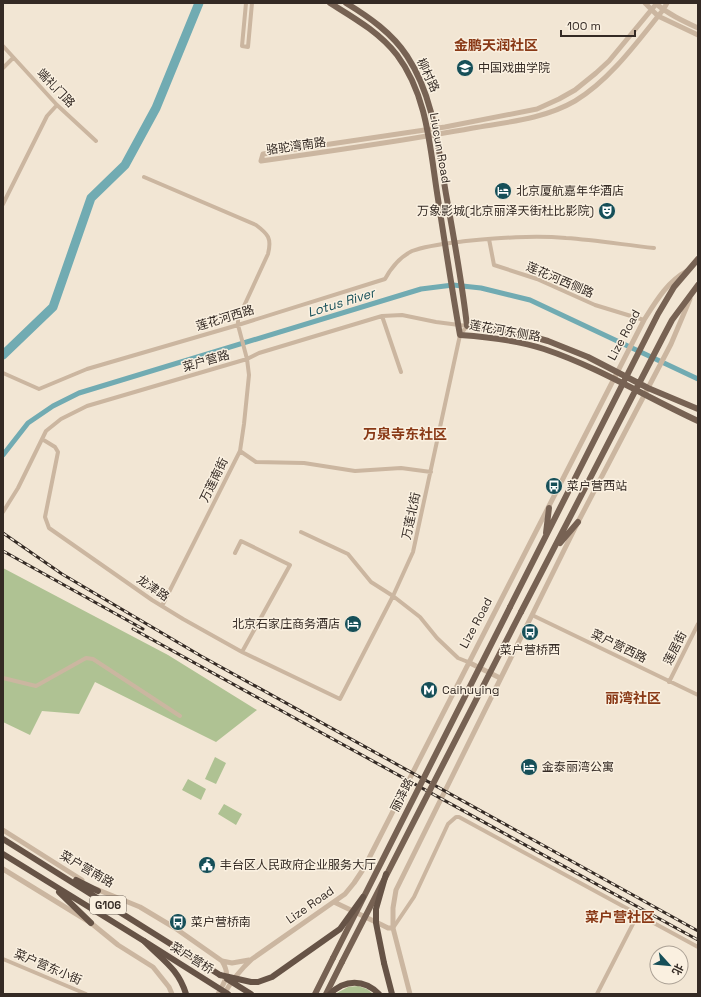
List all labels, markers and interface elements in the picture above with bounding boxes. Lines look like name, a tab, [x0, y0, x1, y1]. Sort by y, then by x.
scale bar	[561, 12, 635, 38]
text: 100 m	[567, 18, 601, 34]
district label: 金鹏天润社区	[454, 36, 538, 54]
street label: 柳村路	[413, 55, 443, 95]
school or university icon: 中国戏曲学院	[455, 58, 475, 78]
place label: 中国戏曲学院	[478, 60, 550, 76]
street label: 端礼门路	[34, 65, 78, 111]
street label: Liucun Road	[426, 112, 454, 184]
street label: 骆驼湾南路	[265, 134, 327, 158]
hotel icon: 北京厦航嘉年华酒店	[493, 181, 513, 201]
place label: 北京厦航嘉年华酒店	[516, 183, 624, 199]
theatre icon: 万象影城(北京丽泽天街杜比影院)	[597, 201, 617, 221]
place label: 万象影城(北京丽泽天街杜比影院)	[417, 203, 594, 219]
street label: 莲花河西侧路	[524, 259, 596, 301]
water label: Lotus River	[305, 284, 379, 321]
street label: 莲花河西路	[194, 302, 256, 334]
street label: Lize Road	[604, 307, 644, 363]
street label: 莲花河东侧路	[468, 317, 542, 345]
street label: 菜户营路	[181, 347, 231, 375]
district label: 万泉寺东社区	[363, 425, 447, 443]
street label: 万莲南街	[196, 455, 232, 505]
bus stop icon: 菜户营西站	[544, 476, 564, 496]
place label: 菜户营西站	[567, 478, 627, 494]
street label: 万莲北街	[398, 491, 424, 541]
street label: 龙津路	[134, 571, 172, 605]
street label: Lize Road	[456, 595, 496, 651]
hotel icon: 北京石家庄商务酒店	[343, 614, 363, 634]
place label: 北京石家庄商务酒店	[232, 616, 340, 632]
bus stop icon: 菜户营桥西	[520, 622, 540, 642]
street label: 菜户营西路	[589, 626, 649, 666]
street label: 莲居街	[660, 628, 690, 668]
place label: 菜户营桥西	[500, 642, 560, 658]
metro station icon: Caihuying	[419, 680, 439, 700]
place label: Caihuying	[442, 682, 500, 698]
district label: 丽湾社区	[605, 689, 661, 707]
hotel icon: 金泰丽湾公寓	[519, 757, 539, 777]
place label: 金泰丽湾公寓	[542, 759, 614, 775]
street label: 丽泽路	[387, 775, 417, 815]
street label: 菜户营南路	[57, 847, 117, 891]
public building icon: 丰台区人民政府企业服务大厅	[197, 855, 217, 875]
place label: 丰台区人民政府企业服务大厅	[220, 857, 376, 873]
street label: Lize Road	[283, 883, 337, 927]
road number: G106	[90, 896, 126, 914]
district label: 菜户营社区	[585, 908, 655, 926]
bus stop icon: 菜户营桥南	[168, 912, 188, 932]
place label: 菜户营桥南	[191, 914, 251, 930]
street label: 菜户营桥	[167, 938, 217, 978]
north arrow	[649, 945, 689, 985]
street label: 菜户营东小街	[12, 946, 84, 988]
text: 北	[669, 961, 687, 978]

